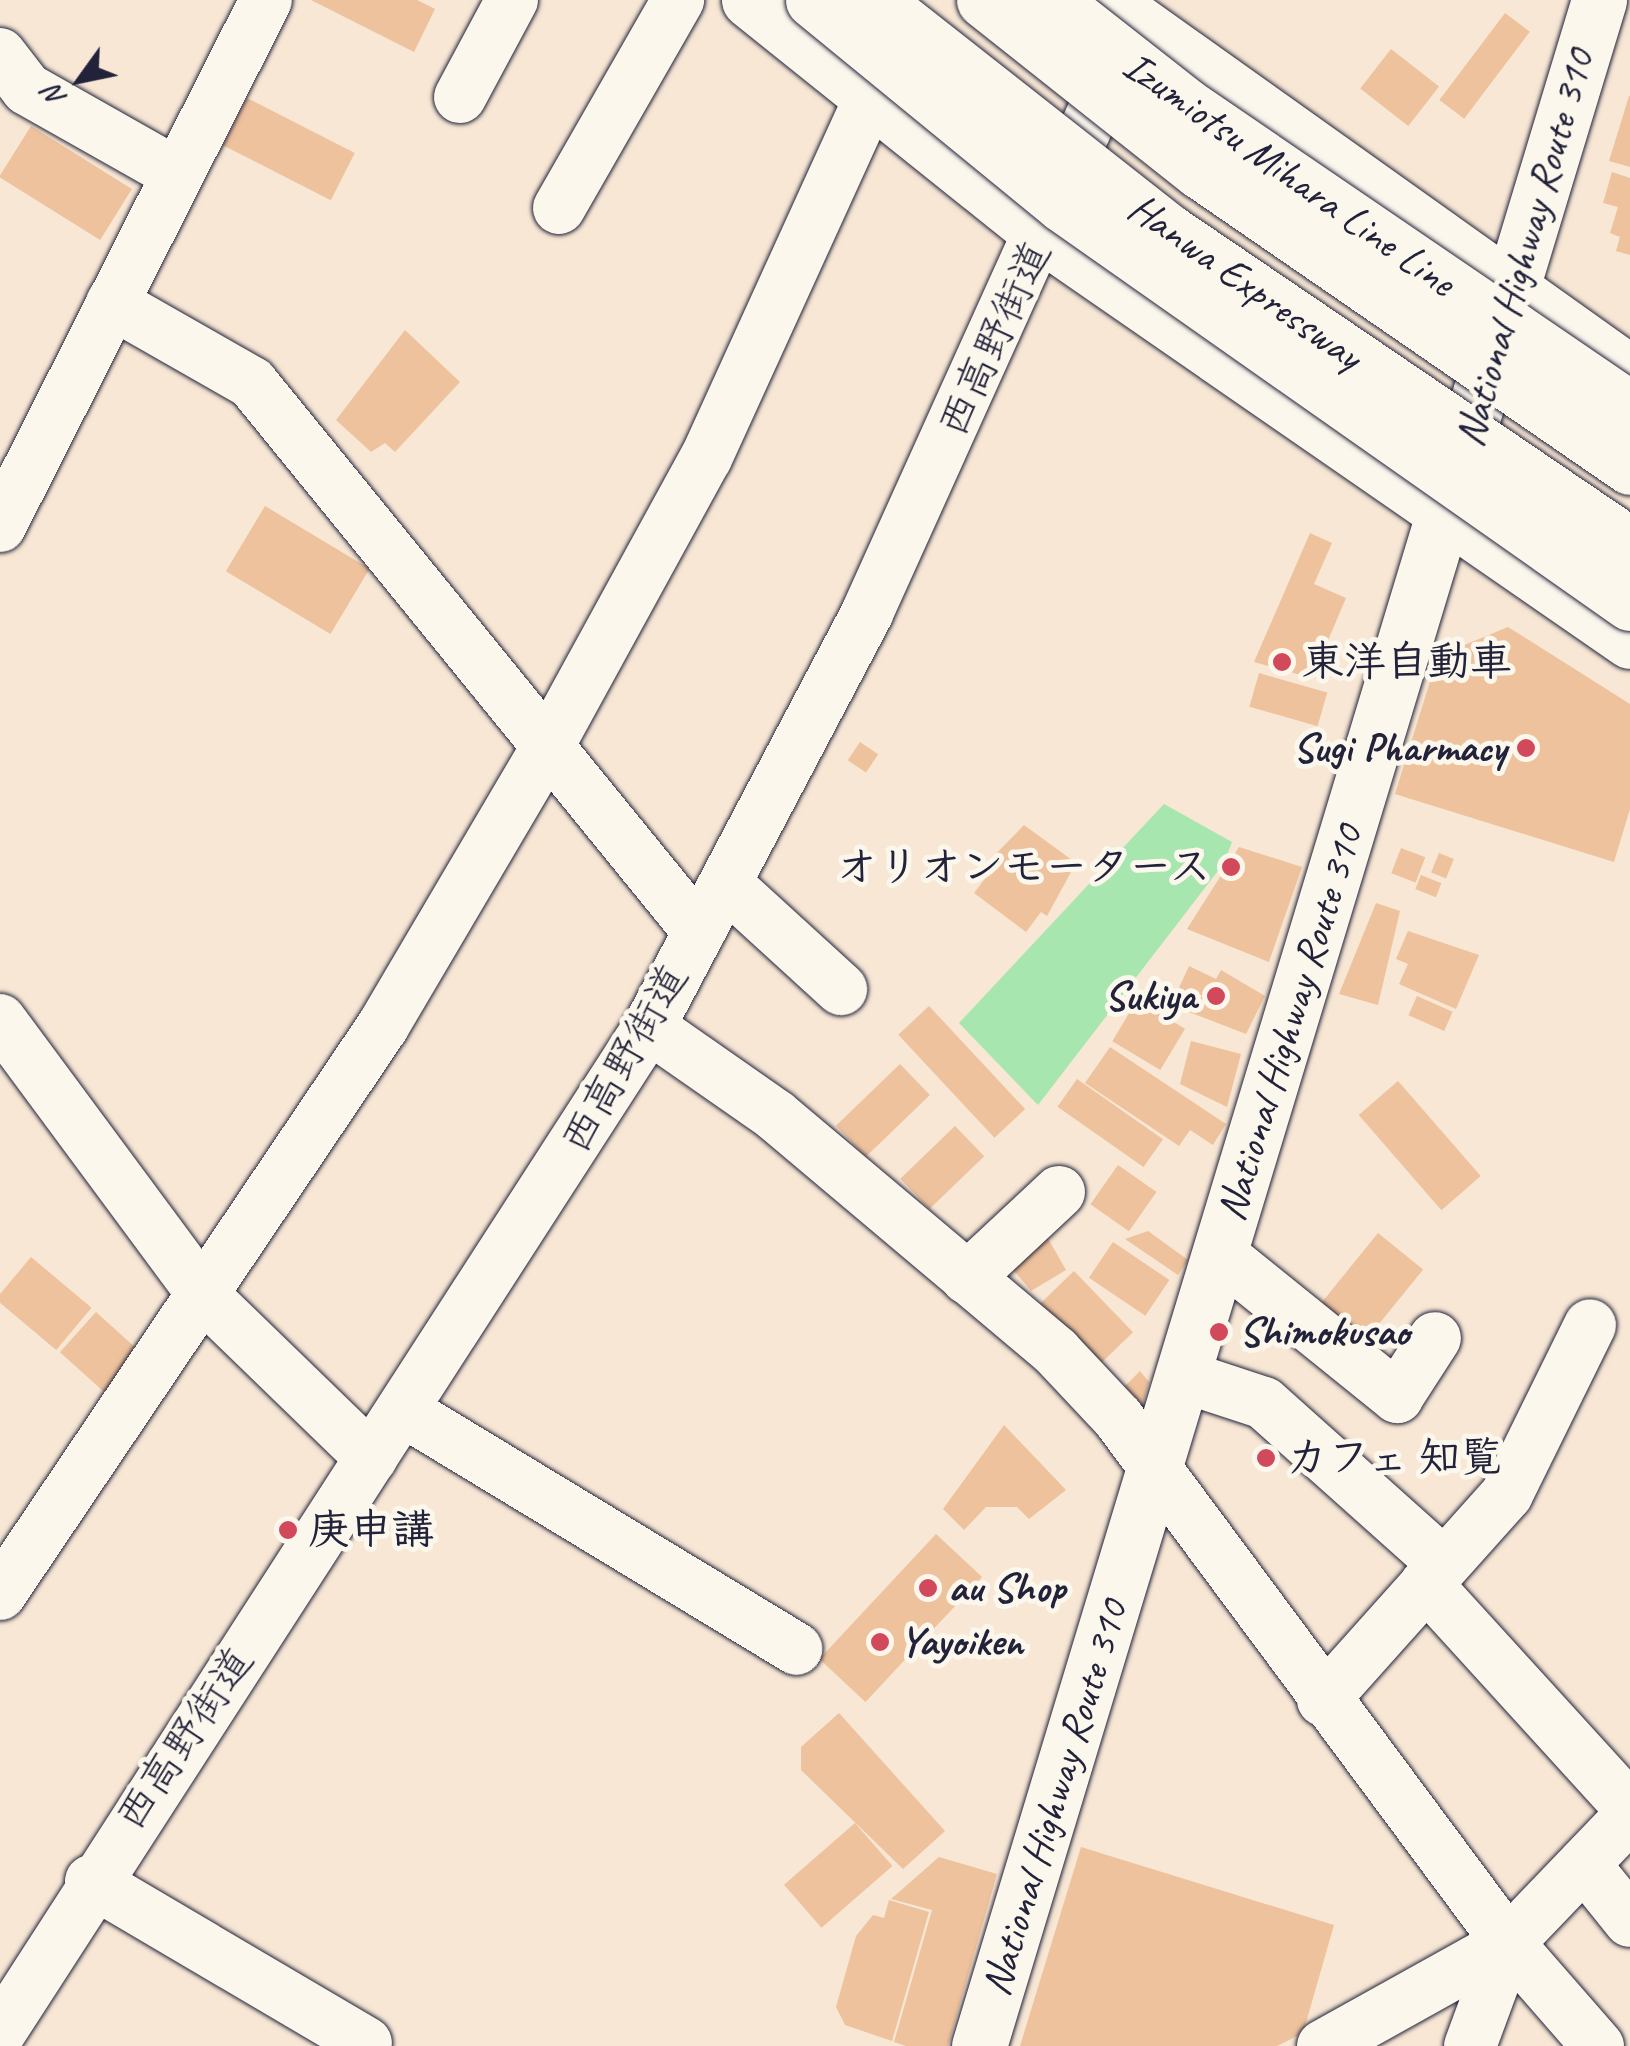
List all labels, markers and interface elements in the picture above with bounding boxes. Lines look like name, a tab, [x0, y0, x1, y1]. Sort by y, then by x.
north arrow	[30, 30, 130, 130]
street label: Izumiotsu Mihara Line Line	[1113, 40, 1465, 308]
street label: National Highway Route 310	[1444, 44, 1606, 452]
text: N	[35, 80, 74, 113]
street label: Hanwa Expressway	[1119, 183, 1371, 381]
street label: 西高野街道	[928, 233, 1062, 445]
place label: 東洋自動車	[1302, 637, 1512, 687]
marker: 東洋自動車	[1271, 651, 1293, 673]
place label: Sugi Pharmacy	[1292, 723, 1506, 773]
marker: Sugi Pharmacy	[1515, 737, 1537, 759]
street label: National Highway Route 310	[1206, 819, 1374, 1227]
place label: オリオンモータース	[833, 842, 1211, 892]
marker: オリオンモータース	[1220, 856, 1242, 878]
street label: 西高野街道	[551, 955, 699, 1163]
place label: Sukiya	[1104, 971, 1196, 1021]
marker: Sukiya	[1205, 985, 1227, 1007]
place label: Shimokusao	[1239, 1307, 1410, 1357]
marker: Shimokusao	[1208, 1321, 1230, 1343]
place label: カフェ 知覧	[1286, 1433, 1506, 1483]
marker: カフェ 知覧	[1255, 1447, 1277, 1469]
place label: 庚申講	[308, 1505, 434, 1555]
marker: 庚申講	[277, 1519, 299, 1541]
place label: au Shop	[948, 1563, 1065, 1613]
marker: au Shop	[917, 1577, 939, 1599]
street label: National Highway Route 310	[971, 1594, 1139, 2002]
place label: Yayoiken	[900, 1617, 1023, 1667]
marker: Yayoiken	[869, 1631, 891, 1653]
street label: 西高野街道	[105, 1638, 265, 1840]

